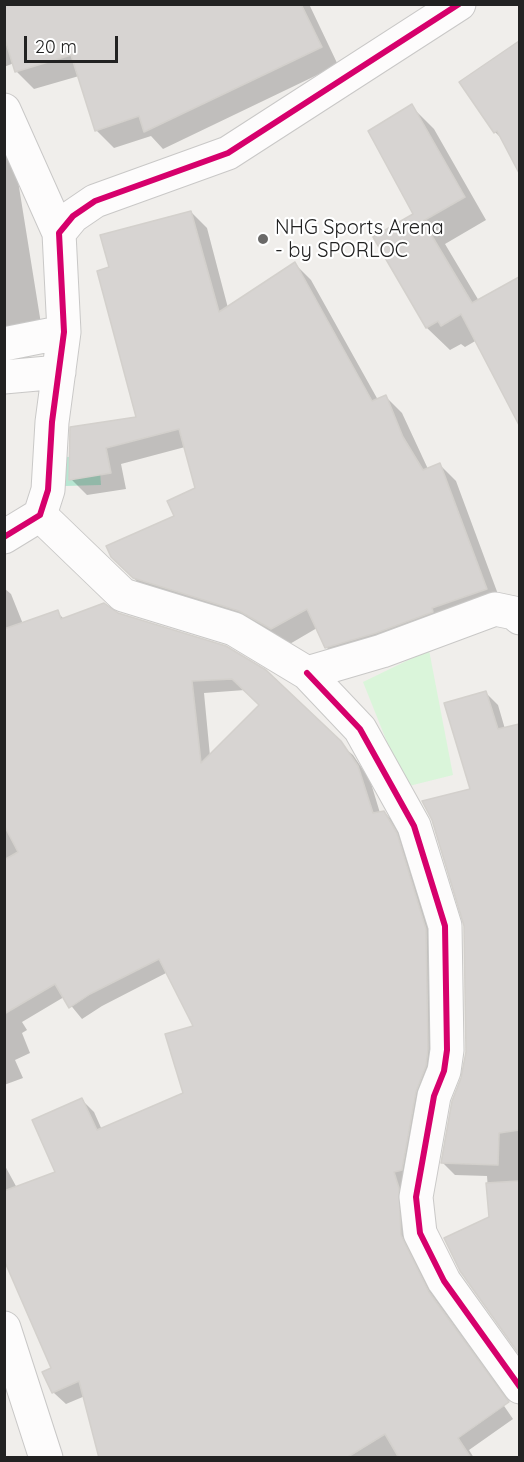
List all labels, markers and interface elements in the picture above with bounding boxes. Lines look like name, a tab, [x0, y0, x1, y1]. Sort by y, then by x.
scale bar	[27, 24, 122, 62]
text: 20 m	[35, 35, 77, 58]
place label: NHG Sports Arena - by SPORLOC	[275, 216, 444, 263]
marker: NHG Sports Arena - by SPORLOC	[256, 232, 270, 246]

